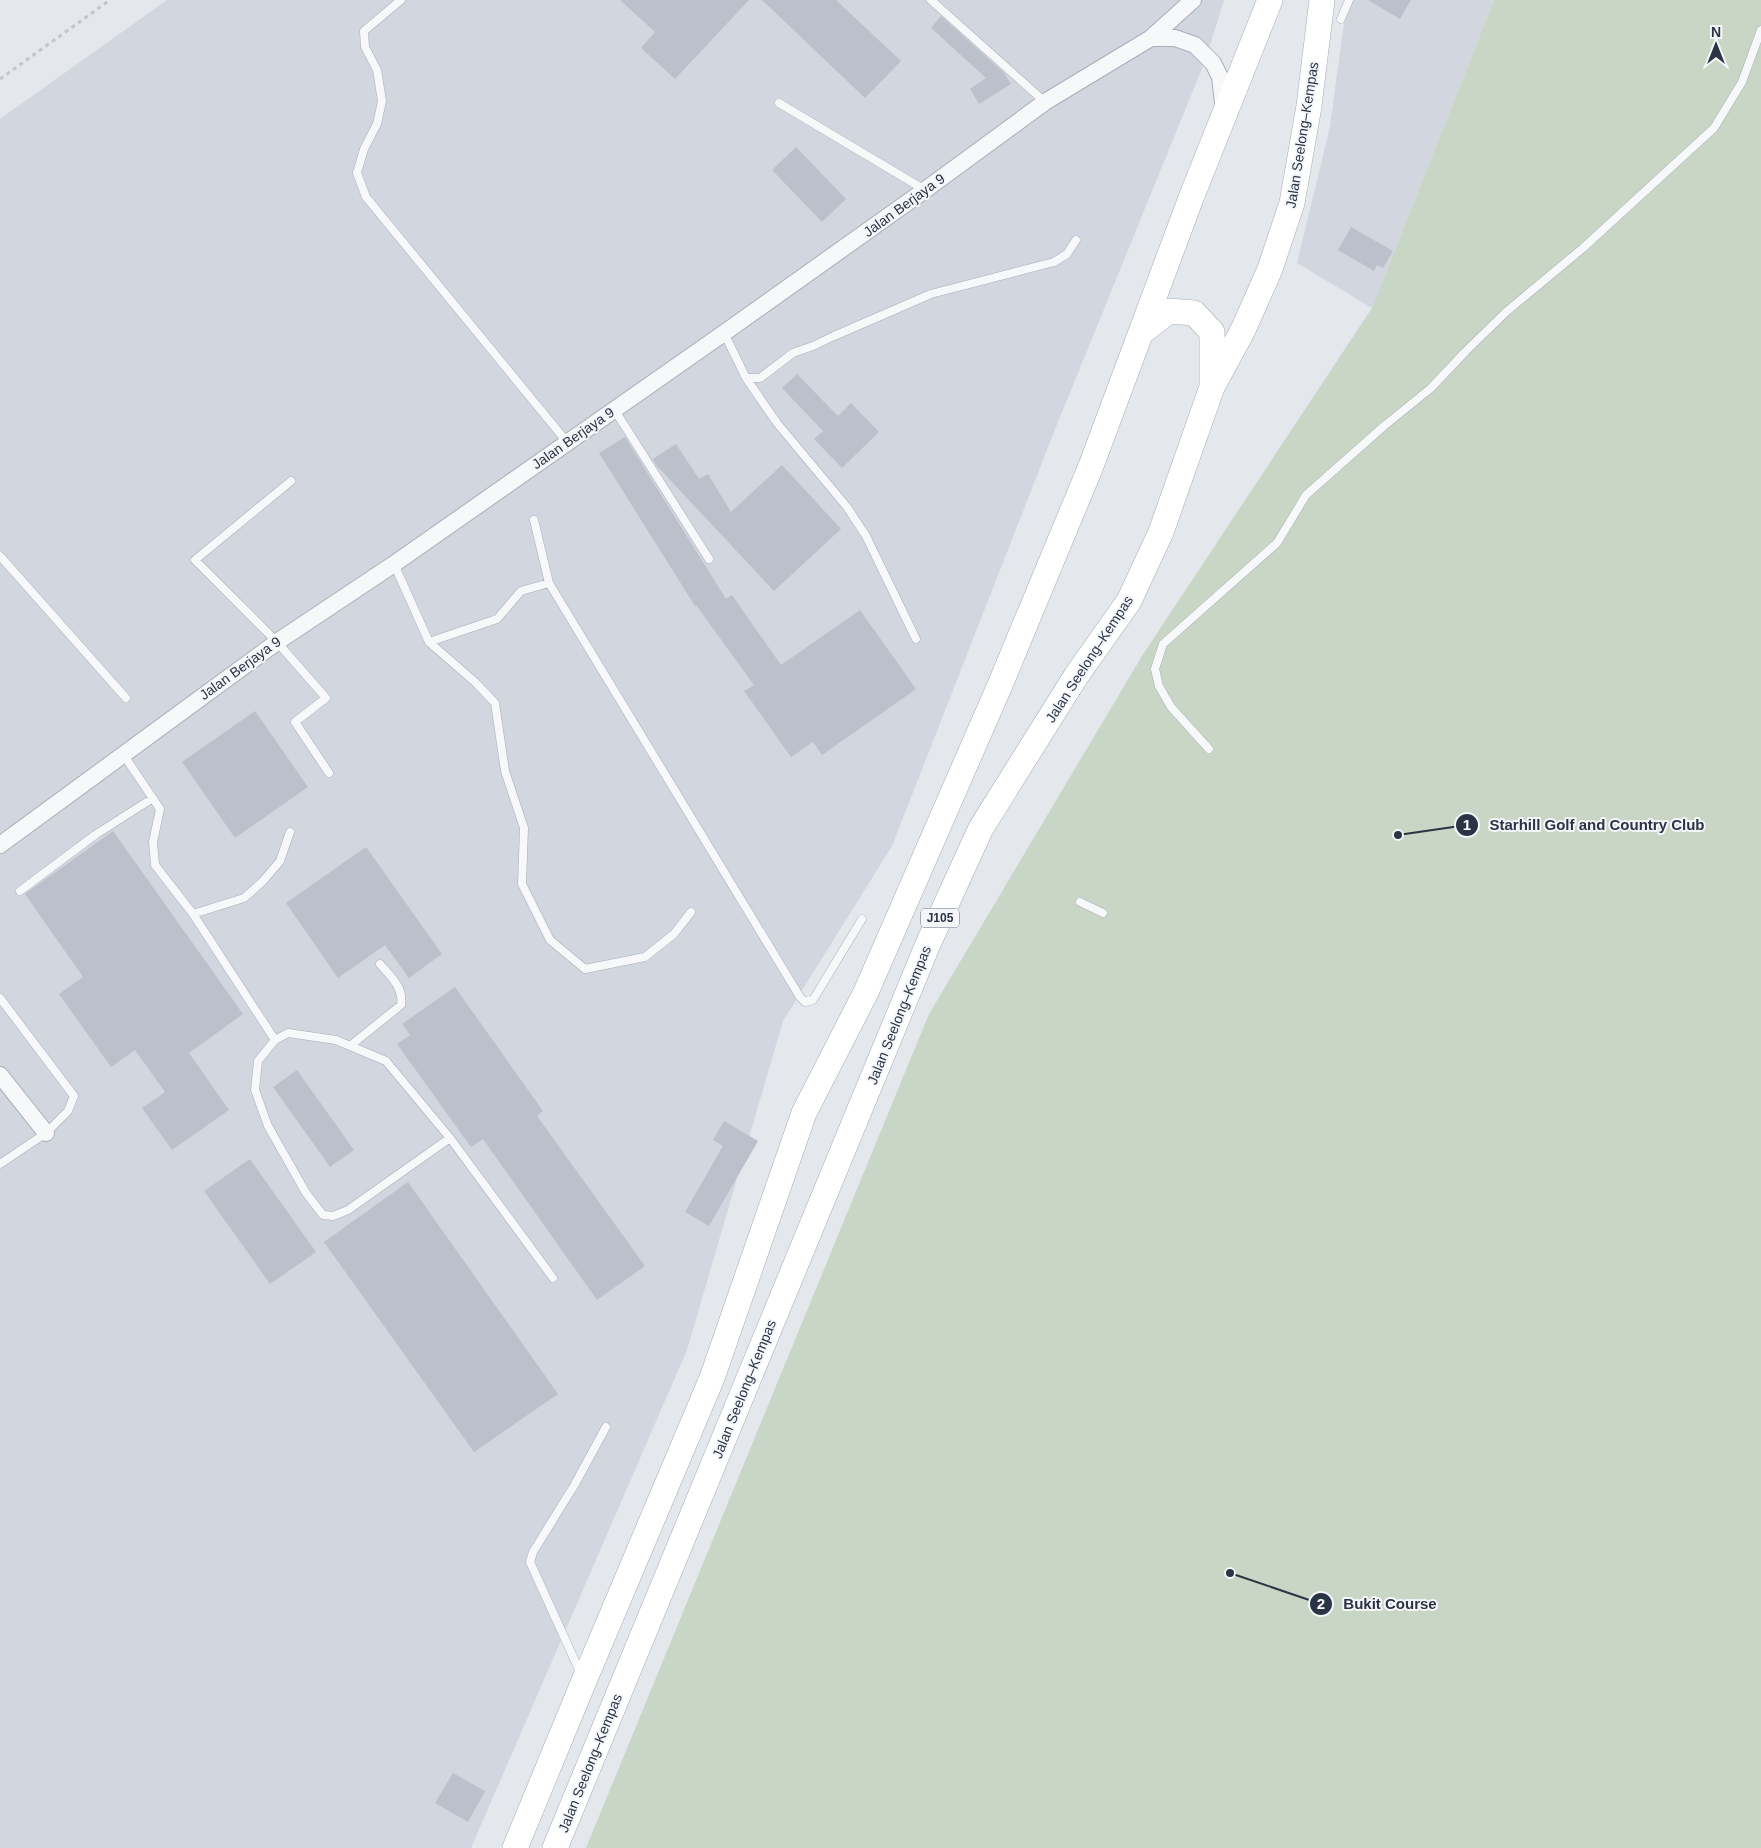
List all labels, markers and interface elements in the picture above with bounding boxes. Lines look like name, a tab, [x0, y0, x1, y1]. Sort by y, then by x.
north arrow	[1691, 20, 1741, 70]
text: N	[1711, 24, 1721, 40]
street label: Jalan Seelong–Kempas	[1283, 61, 1321, 209]
street label: Jalan Berjaya 9	[860, 170, 948, 240]
street label: Jalan Berjaya 9	[529, 404, 617, 472]
street label: Jalan Seelong–Kempas	[1042, 593, 1136, 725]
street label: Jalan Berjaya 9	[196, 633, 284, 703]
callout: Starhill Golf and Country Club	[1455, 810, 1715, 840]
text: 1	[1463, 816, 1471, 833]
text: Starhill Golf and Country Club	[1490, 816, 1705, 833]
road number: J105	[921, 908, 959, 928]
street label: Jalan Seelong–Kempas	[864, 943, 934, 1087]
street label: Jalan Seelong–Kempas	[709, 1317, 779, 1461]
callout: Bukit Course	[1309, 1589, 1447, 1619]
text: 2	[1317, 1595, 1325, 1612]
text: Bukit Course	[1343, 1595, 1437, 1612]
street label: Jalan Seelong–Kempas	[555, 1691, 625, 1835]

